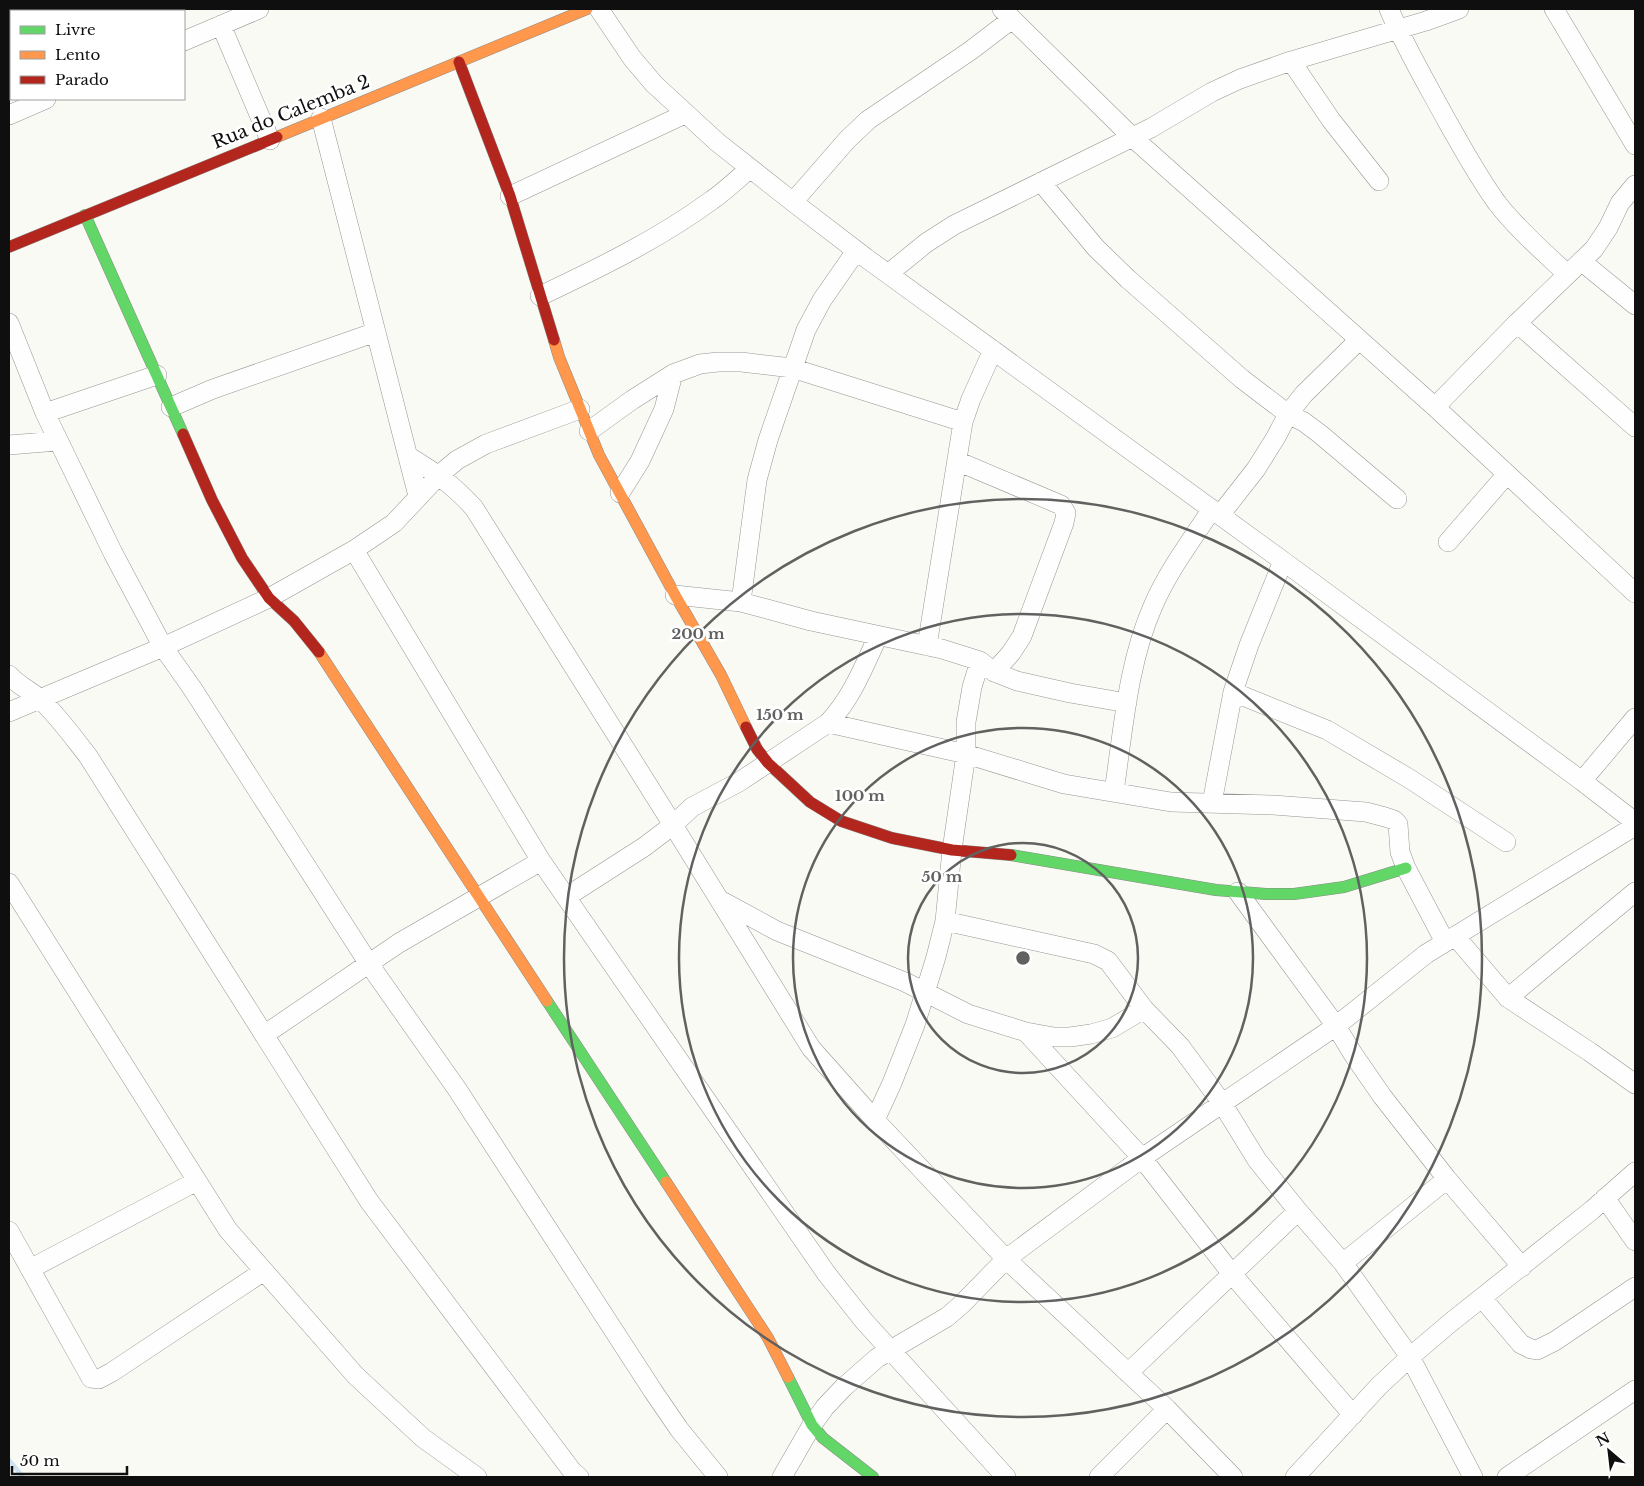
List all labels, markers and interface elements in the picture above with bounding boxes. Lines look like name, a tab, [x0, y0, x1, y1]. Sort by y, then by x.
legend	[10, 10, 185, 100]
text: Livre	[55, 20, 96, 39]
text: Lento	[55, 45, 101, 64]
text: Parado	[55, 70, 109, 89]
street label: Rua do Calemba 2	[209, 70, 373, 154]
text: 200 m	[672, 624, 725, 643]
text: 150 m	[756, 705, 804, 724]
text: 100 m	[835, 786, 885, 805]
text: 50 m	[922, 867, 963, 886]
centre of rings	[1014, 949, 1032, 967]
north arrow	[1584, 1426, 1634, 1476]
text: N	[1593, 1428, 1613, 1451]
scale bar	[12, 1444, 128, 1476]
text: 50 m	[20, 1451, 60, 1470]

